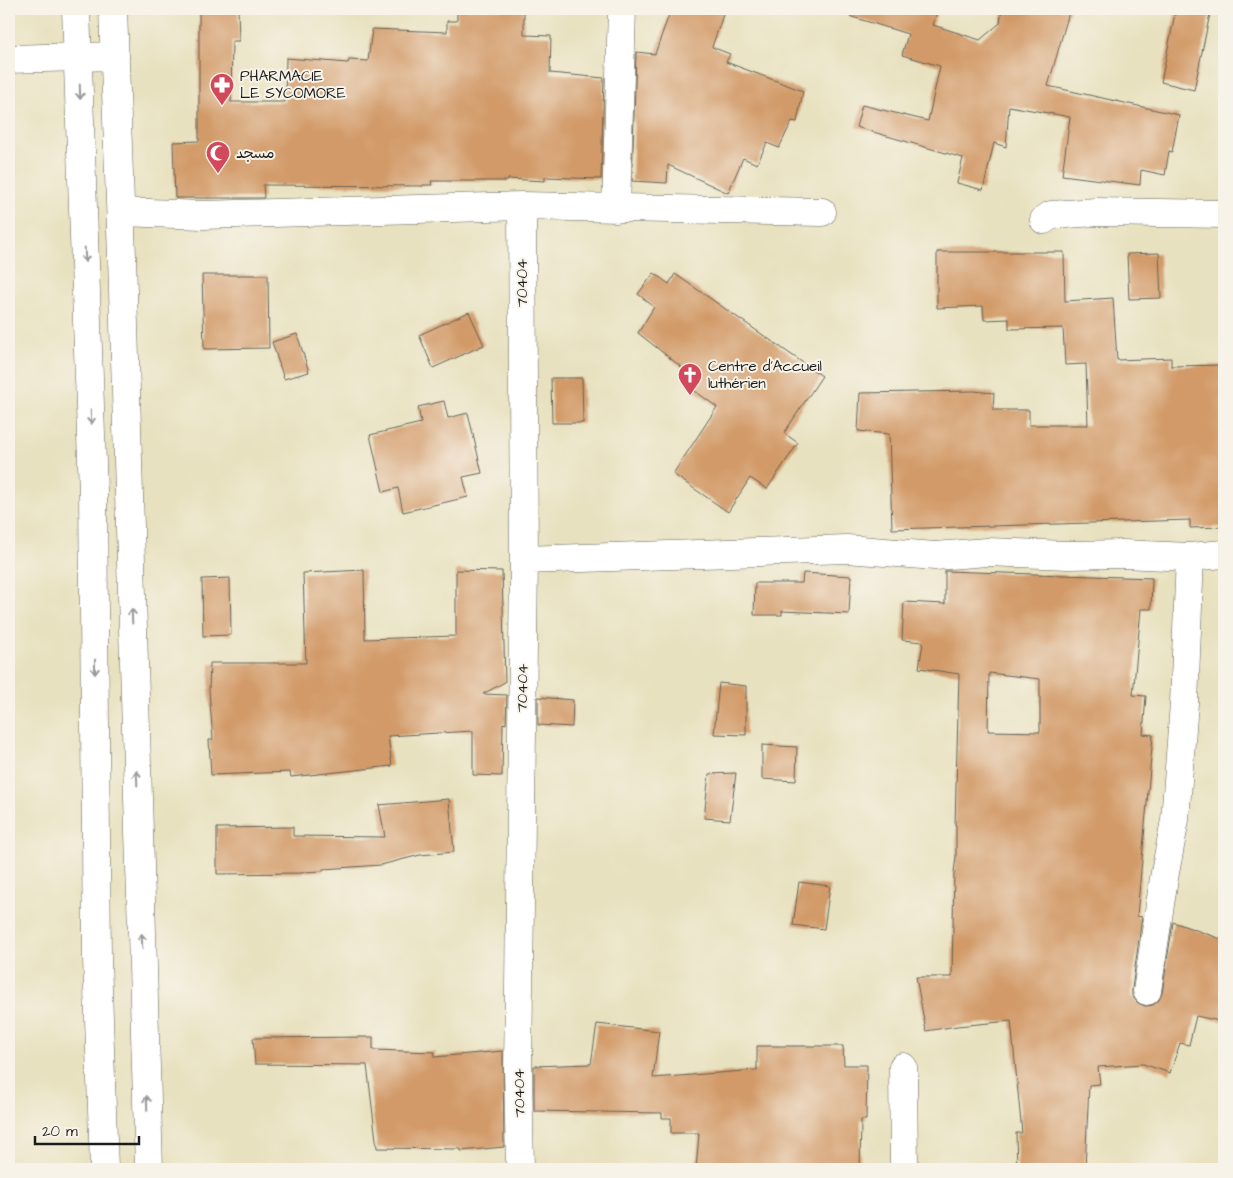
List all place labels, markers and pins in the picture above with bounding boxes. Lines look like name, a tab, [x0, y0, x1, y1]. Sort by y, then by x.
place label: PHARMACIE LE SYCOMORE	[240, 66, 346, 104]
pharmacy icon: PHARMACIE LE SYCOMORE	[209, 72, 235, 106]
mosque icon: مسجد	[205, 140, 231, 174]
place label: مسجد	[236, 143, 275, 164]
place label: Centre d'Accueil luthérien	[708, 356, 822, 394]
church icon: Centre d'Accueil luthérien	[677, 362, 703, 396]

